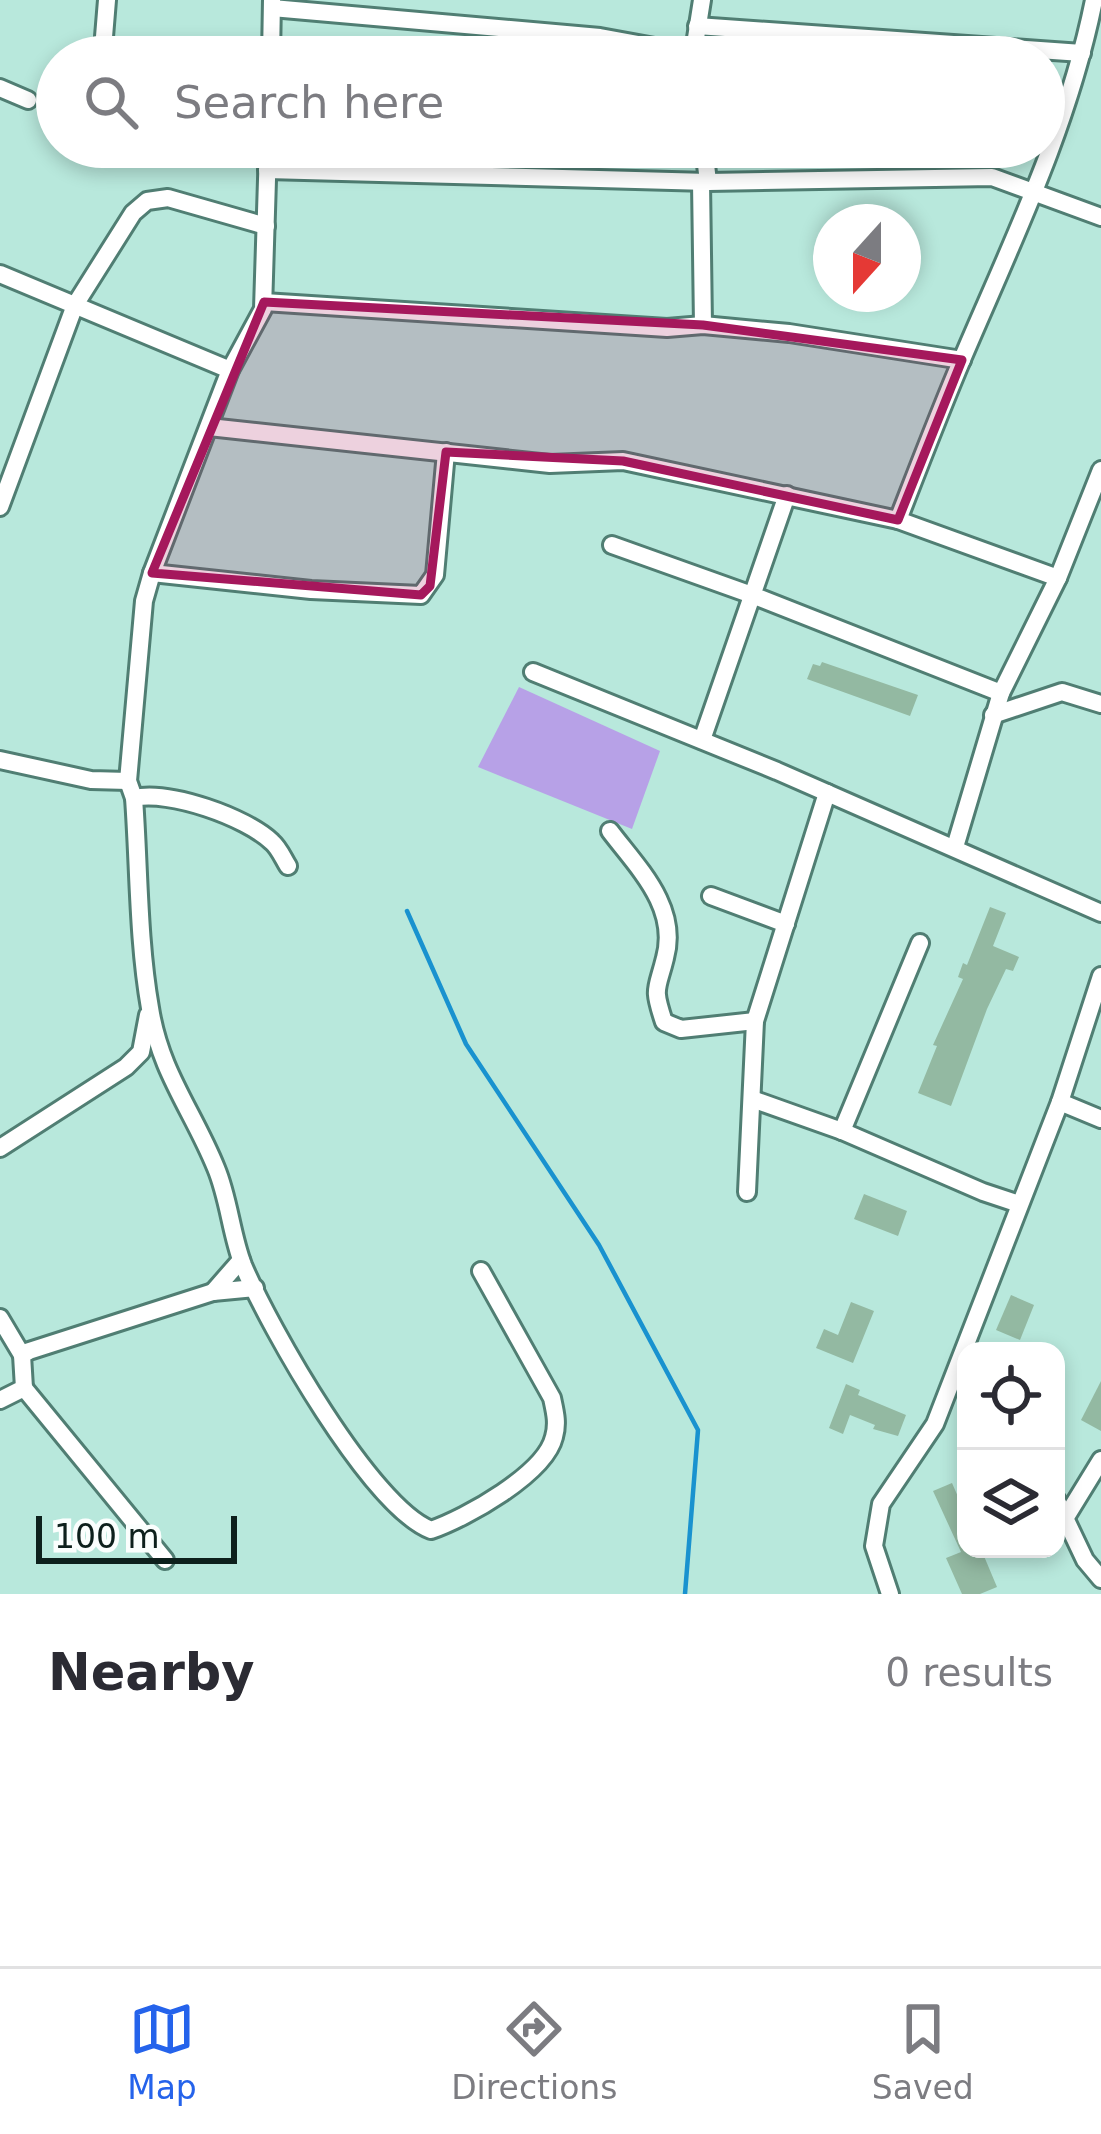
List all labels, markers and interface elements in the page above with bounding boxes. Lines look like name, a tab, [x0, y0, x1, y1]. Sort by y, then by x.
search box	[36, 36, 1065, 168]
icon: search	[78, 69, 144, 135]
text: Search here	[174, 76, 444, 129]
north arrow	[813, 204, 921, 312]
map controls	[957, 1342, 1065, 1558]
button: locate	[957, 1342, 1065, 1450]
button: layers	[957, 1450, 1065, 1558]
scale bar	[36, 1510, 237, 1563]
text: 100 m	[54, 1517, 160, 1556]
text: Nearby	[48, 1643, 255, 1702]
text: 0 results	[885, 1650, 1053, 1695]
tab: Map	[127, 1996, 197, 2107]
tab: Directions	[451, 1996, 617, 2107]
tab: Saved	[872, 1996, 974, 2107]

